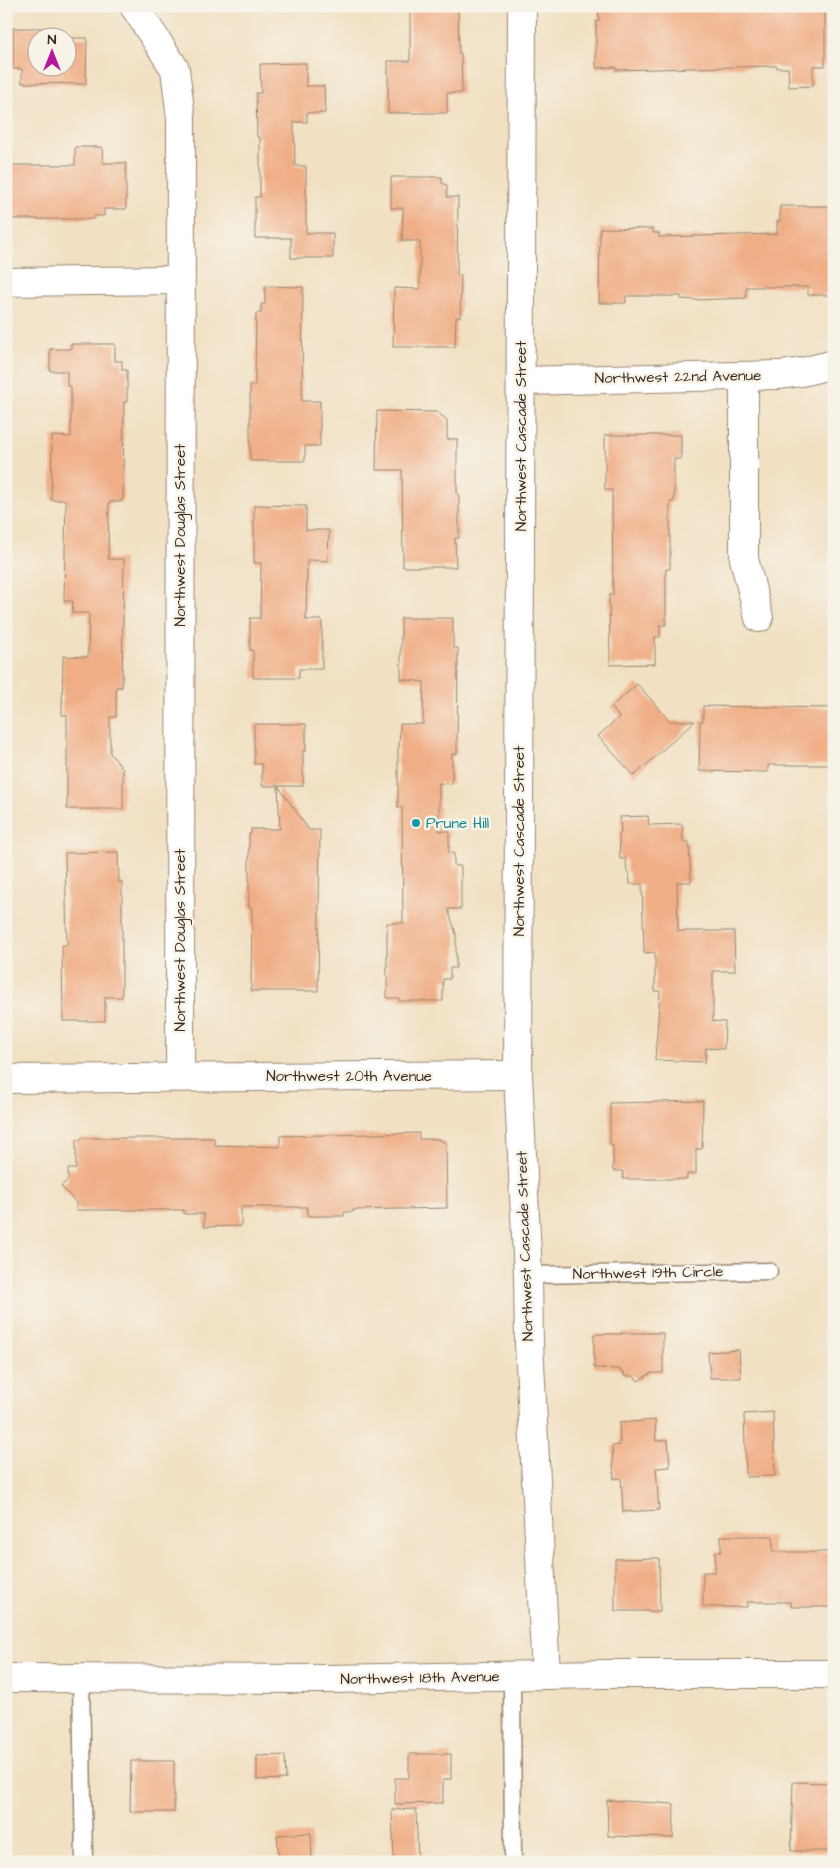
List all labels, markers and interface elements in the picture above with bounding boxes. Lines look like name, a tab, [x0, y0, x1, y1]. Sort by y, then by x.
north arrow	[28, 28, 78, 78]
text: N	[48, 30, 57, 50]
street label: Northwest Cascade Street	[511, 341, 532, 531]
street label: Northwest 22nd Avenue	[595, 365, 761, 389]
street label: Northwest Douglas Street	[170, 444, 192, 626]
street label: Northwest Cascade Street	[509, 746, 530, 936]
place label: Prune Hill	[426, 813, 489, 834]
marker: Prune Hill	[410, 817, 422, 829]
street label: Northwest Douglas Street	[170, 849, 192, 1031]
street label: Northwest 20th Avenue	[266, 1066, 432, 1087]
street label: Northwest Cascade Street	[511, 1150, 539, 1342]
street label: Northwest 19th Circle	[573, 1261, 723, 1285]
street label: Northwest 18th Avenue	[340, 1666, 500, 1690]

